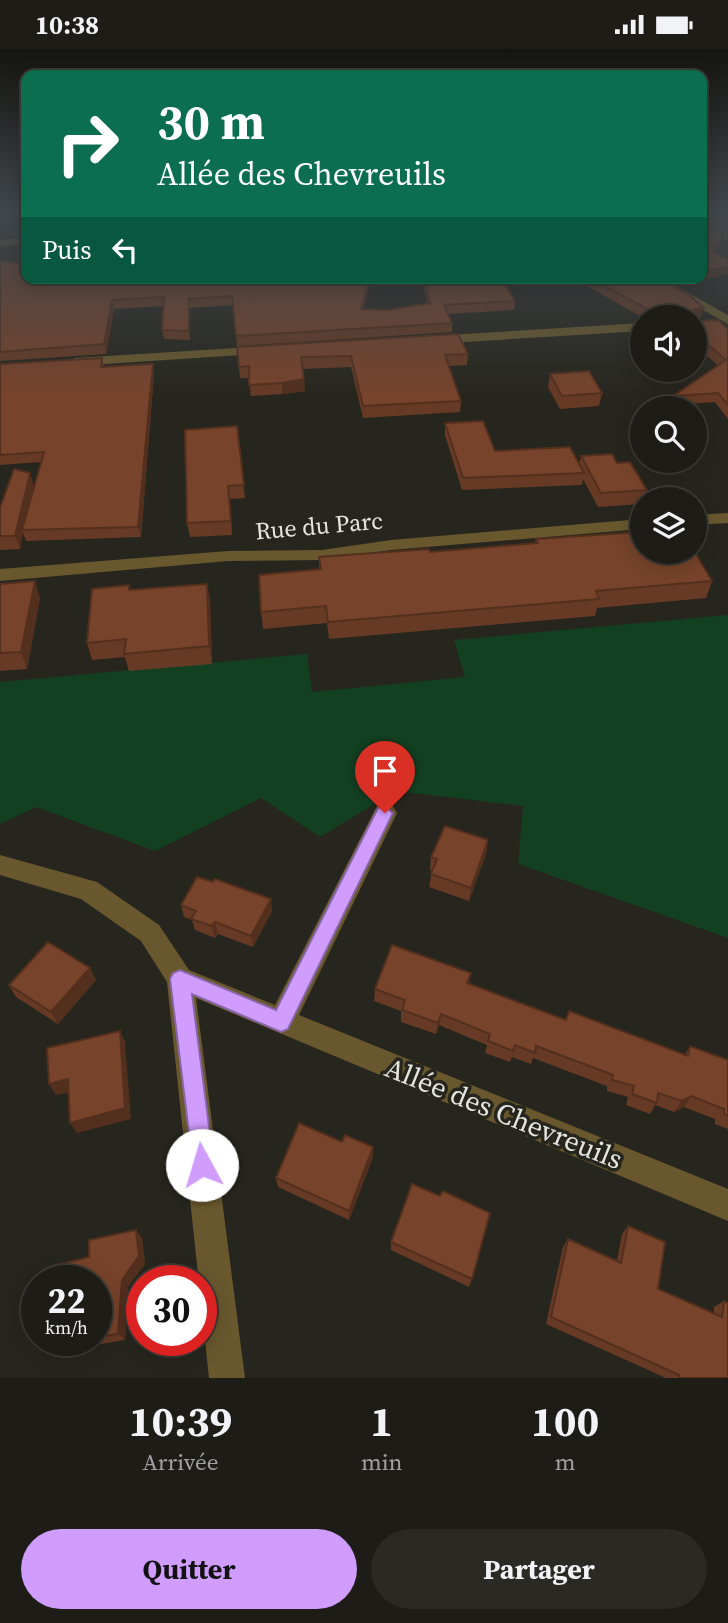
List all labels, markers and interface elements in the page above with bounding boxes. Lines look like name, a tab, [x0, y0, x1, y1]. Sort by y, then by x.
text: 10:38	[35, 7, 99, 43]
text: 30 m	[157, 88, 265, 155]
icon: right	[42, 98, 133, 189]
text: Allée des Chevreuils	[157, 152, 446, 196]
icon: left	[106, 231, 144, 269]
text: Puis	[42, 232, 92, 268]
map controls	[630, 305, 707, 564]
button: sound	[630, 305, 707, 382]
button: search	[630, 396, 707, 473]
button: layers	[630, 487, 707, 564]
street label: Rue du Parc	[254, 503, 384, 548]
pin	[355, 741, 415, 813]
icon: arrive	[366, 752, 404, 790]
street label: Allée des Chevreuils	[380, 1048, 628, 1178]
position arrow	[165, 1128, 239, 1202]
speed limit sign: 30	[126, 1265, 217, 1356]
text: 22	[48, 1277, 85, 1325]
text: km/h	[45, 1315, 88, 1340]
text: 10:39	[129, 1392, 232, 1450]
text: 1	[370, 1392, 393, 1450]
text: 100	[531, 1392, 599, 1450]
text: Arrivée	[143, 1446, 218, 1478]
text: min	[361, 1446, 402, 1478]
text: m	[555, 1446, 576, 1478]
button: Quitter	[21, 1529, 357, 1609]
button: Partager	[371, 1529, 707, 1609]

